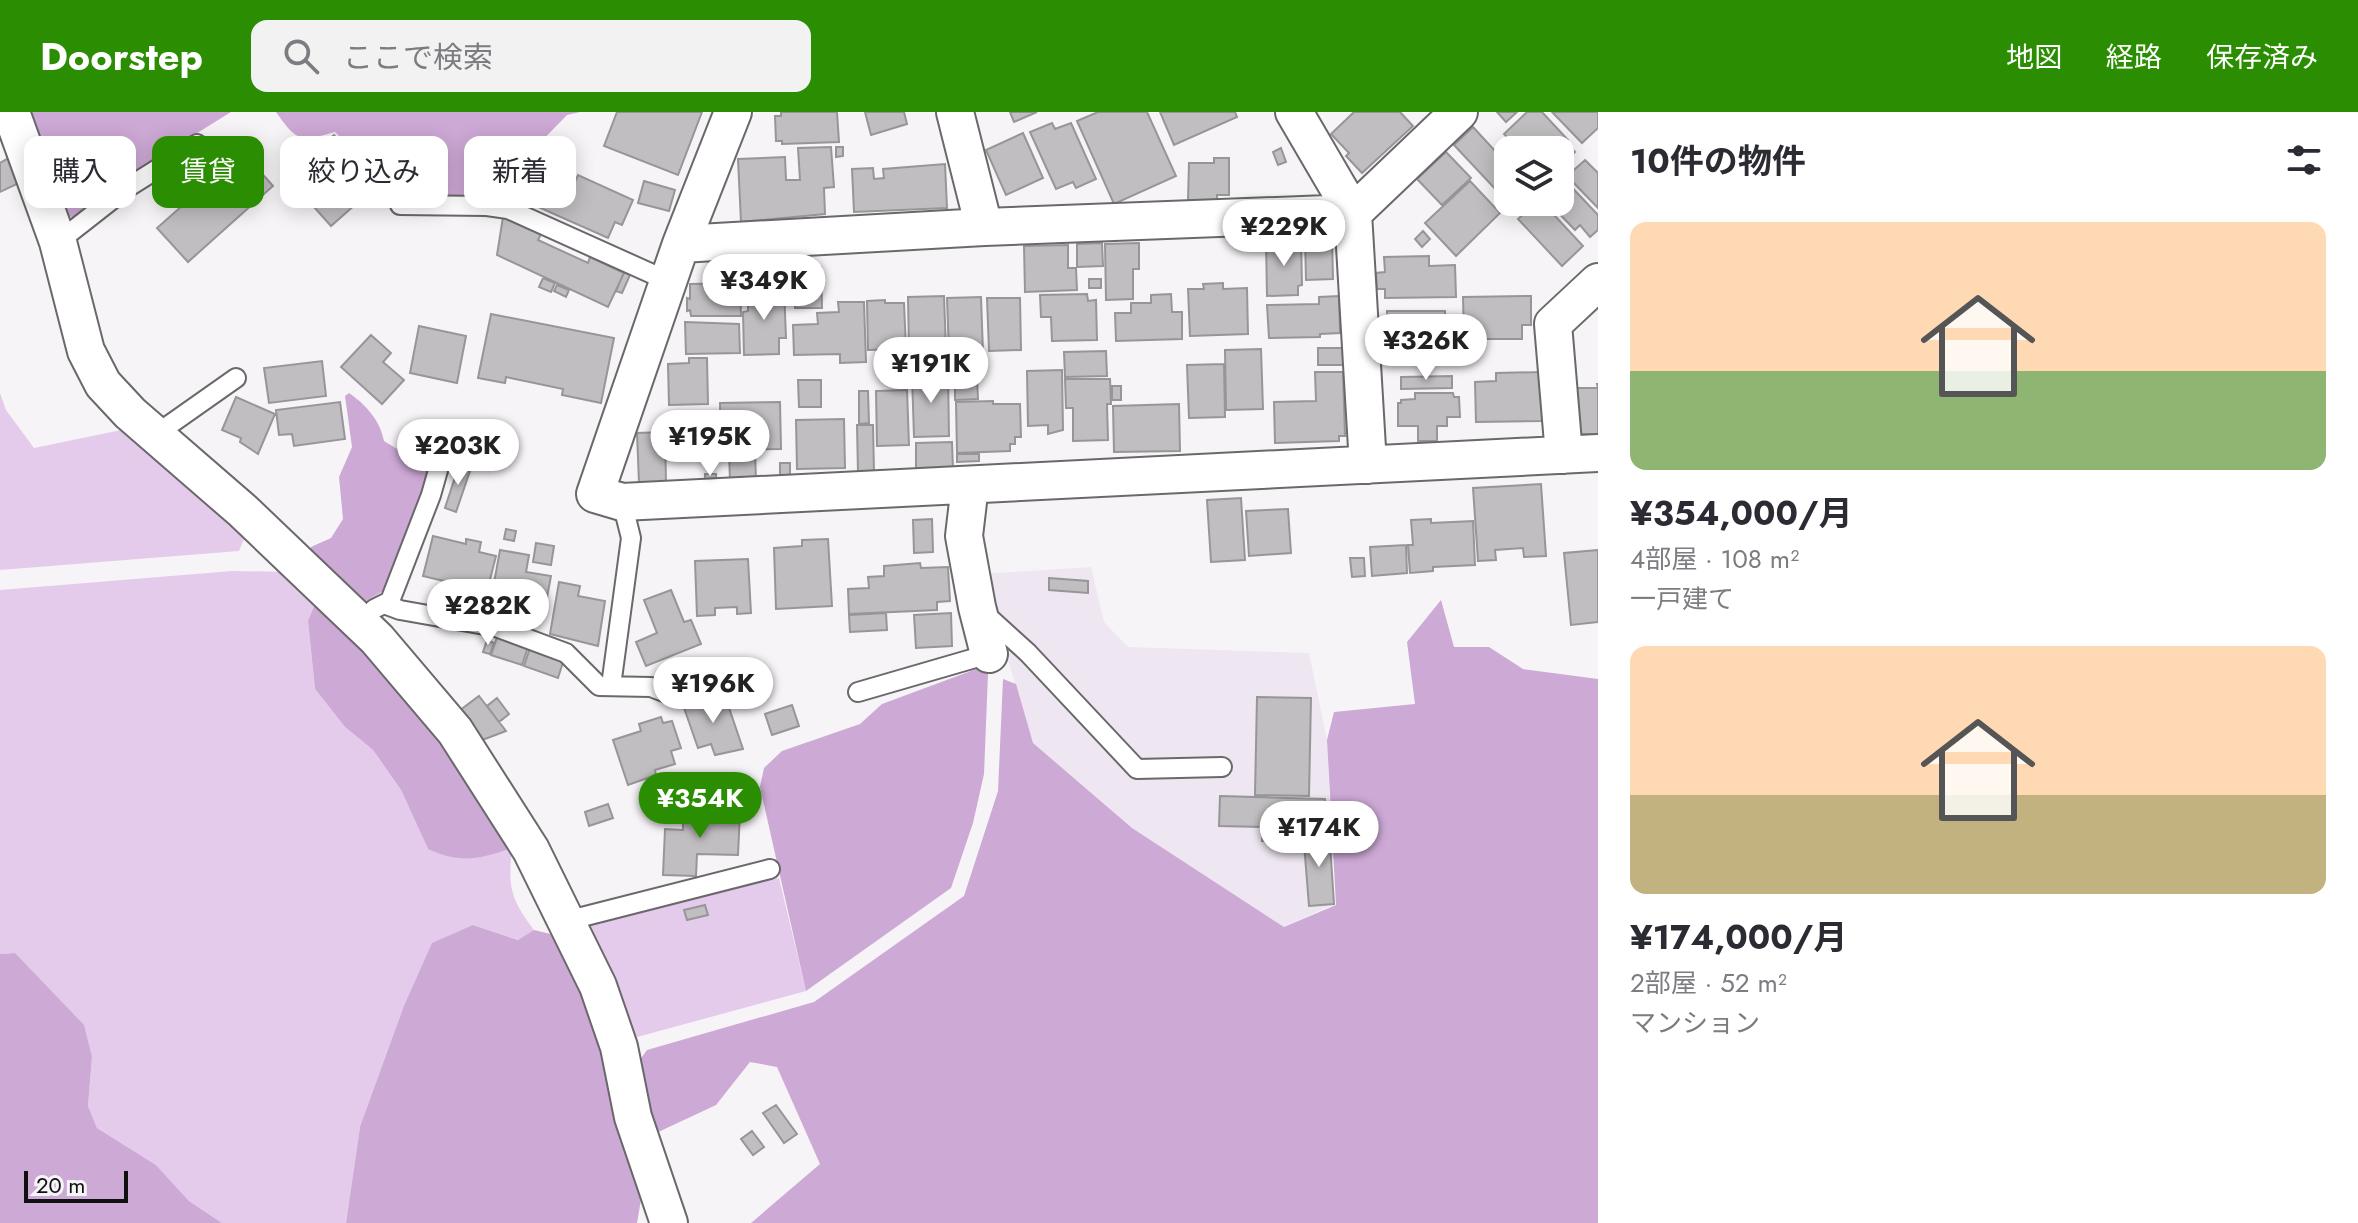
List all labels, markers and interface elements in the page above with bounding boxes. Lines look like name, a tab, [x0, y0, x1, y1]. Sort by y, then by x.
search box	[251, 20, 811, 92]
text: Doorstep	[40, 29, 203, 84]
icon: search	[279, 34, 323, 78]
text: ここで検索	[343, 36, 493, 79]
text: 地図	[2006, 37, 2062, 78]
text: 経路	[2106, 37, 2162, 78]
text: 保存済み	[2206, 37, 2318, 78]
chip: 購入	[24, 136, 136, 208]
chip: 賃貸	[152, 136, 264, 208]
chip: 絞り込み	[280, 136, 448, 208]
chip: 新着	[464, 136, 576, 208]
map controls	[1494, 136, 1574, 216]
button: layers	[1494, 136, 1574, 216]
text: 10件の物件	[1630, 137, 1806, 186]
icon: filters	[2282, 138, 2326, 182]
pin: ¥229K	[1228, 200, 1340, 268]
text: ¥229K	[1240, 207, 1328, 245]
pin: ¥349K	[708, 254, 820, 322]
text: ¥349K	[720, 261, 808, 299]
icon: home	[1906, 274, 2050, 418]
pin: ¥326K	[1370, 314, 1482, 382]
text: ¥326K	[1383, 321, 1469, 359]
pin: ¥191K	[875, 337, 987, 405]
text: ¥191K	[891, 344, 971, 382]
pin: ¥195K	[654, 410, 766, 478]
text: ¥195K	[669, 417, 751, 455]
pin: ¥203K	[402, 419, 514, 487]
text: ¥203K	[415, 426, 501, 464]
text: ¥354,000/月	[1630, 489, 1853, 538]
text: 4部屋 · 108 m²	[1630, 540, 1799, 578]
pin: ¥282K	[432, 579, 544, 647]
text: 一戸建て	[1630, 580, 1734, 618]
text: ¥282K	[445, 586, 531, 624]
pin: ¥196K	[657, 657, 769, 725]
text: ¥196K	[671, 664, 755, 702]
icon: home	[1906, 698, 2050, 842]
pin: ¥354K	[644, 772, 756, 840]
text: ¥354K	[657, 779, 743, 817]
pin: ¥174K	[1263, 801, 1375, 869]
text: ¥174K	[1278, 808, 1360, 846]
text: ¥174,000/月	[1630, 913, 1848, 962]
text: 2部屋 · 52 m²	[1630, 964, 1787, 1002]
text: マンション	[1630, 1004, 1760, 1042]
scale bar	[24, 1167, 128, 1203]
text: 20 m	[36, 1169, 85, 1201]

